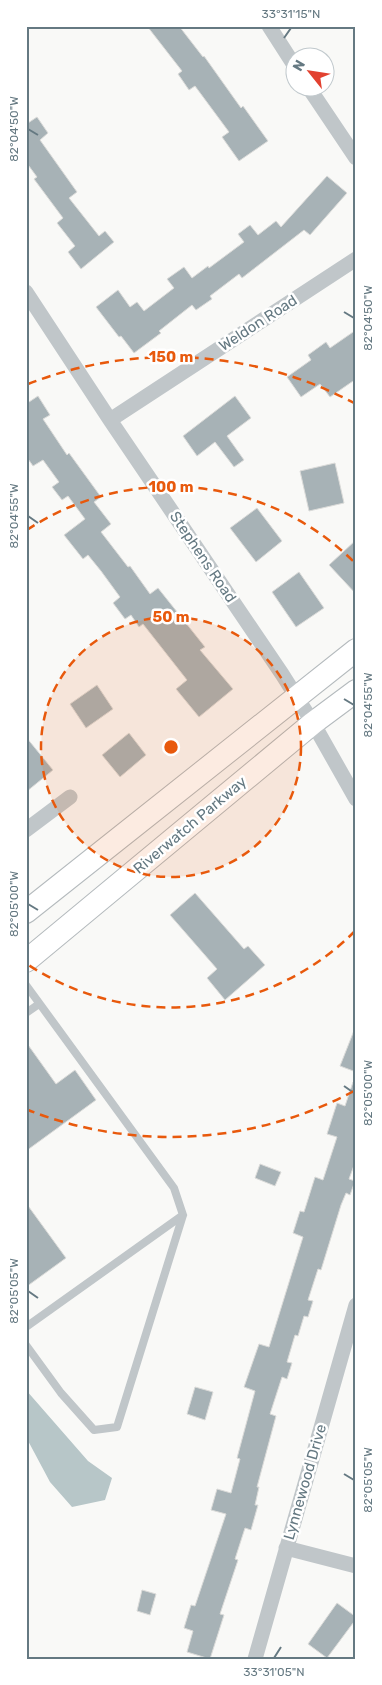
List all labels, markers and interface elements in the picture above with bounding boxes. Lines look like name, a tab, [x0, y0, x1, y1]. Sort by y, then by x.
text: 33°31'15"N	[262, 7, 320, 21]
north arrow	[284, 48, 334, 98]
text: N	[289, 57, 309, 74]
text: 82°04'50"W	[7, 96, 21, 162]
text: 82°04'50"W	[361, 285, 375, 351]
street label: Weldon Road	[216, 291, 300, 355]
text: 150 m	[149, 348, 193, 366]
text: 100 m	[149, 478, 193, 496]
text: 82°04'55"W	[7, 483, 21, 549]
street label: Stephens Road	[166, 508, 240, 606]
text: 50 m	[153, 608, 189, 626]
text: 82°04'55"W	[361, 672, 375, 738]
centre of rings	[162, 738, 180, 756]
street label: Riverwatch Parkway	[130, 772, 250, 878]
text: 82°05'00"W	[7, 871, 21, 937]
text: 82°05'00"W	[361, 1060, 375, 1126]
text: 82°05'05"W	[7, 1258, 21, 1324]
street label: Lynnewood Drive	[280, 1422, 330, 1542]
text: 82°05'05"W	[361, 1447, 375, 1513]
text: 33°31'05"N	[243, 1665, 305, 1679]

